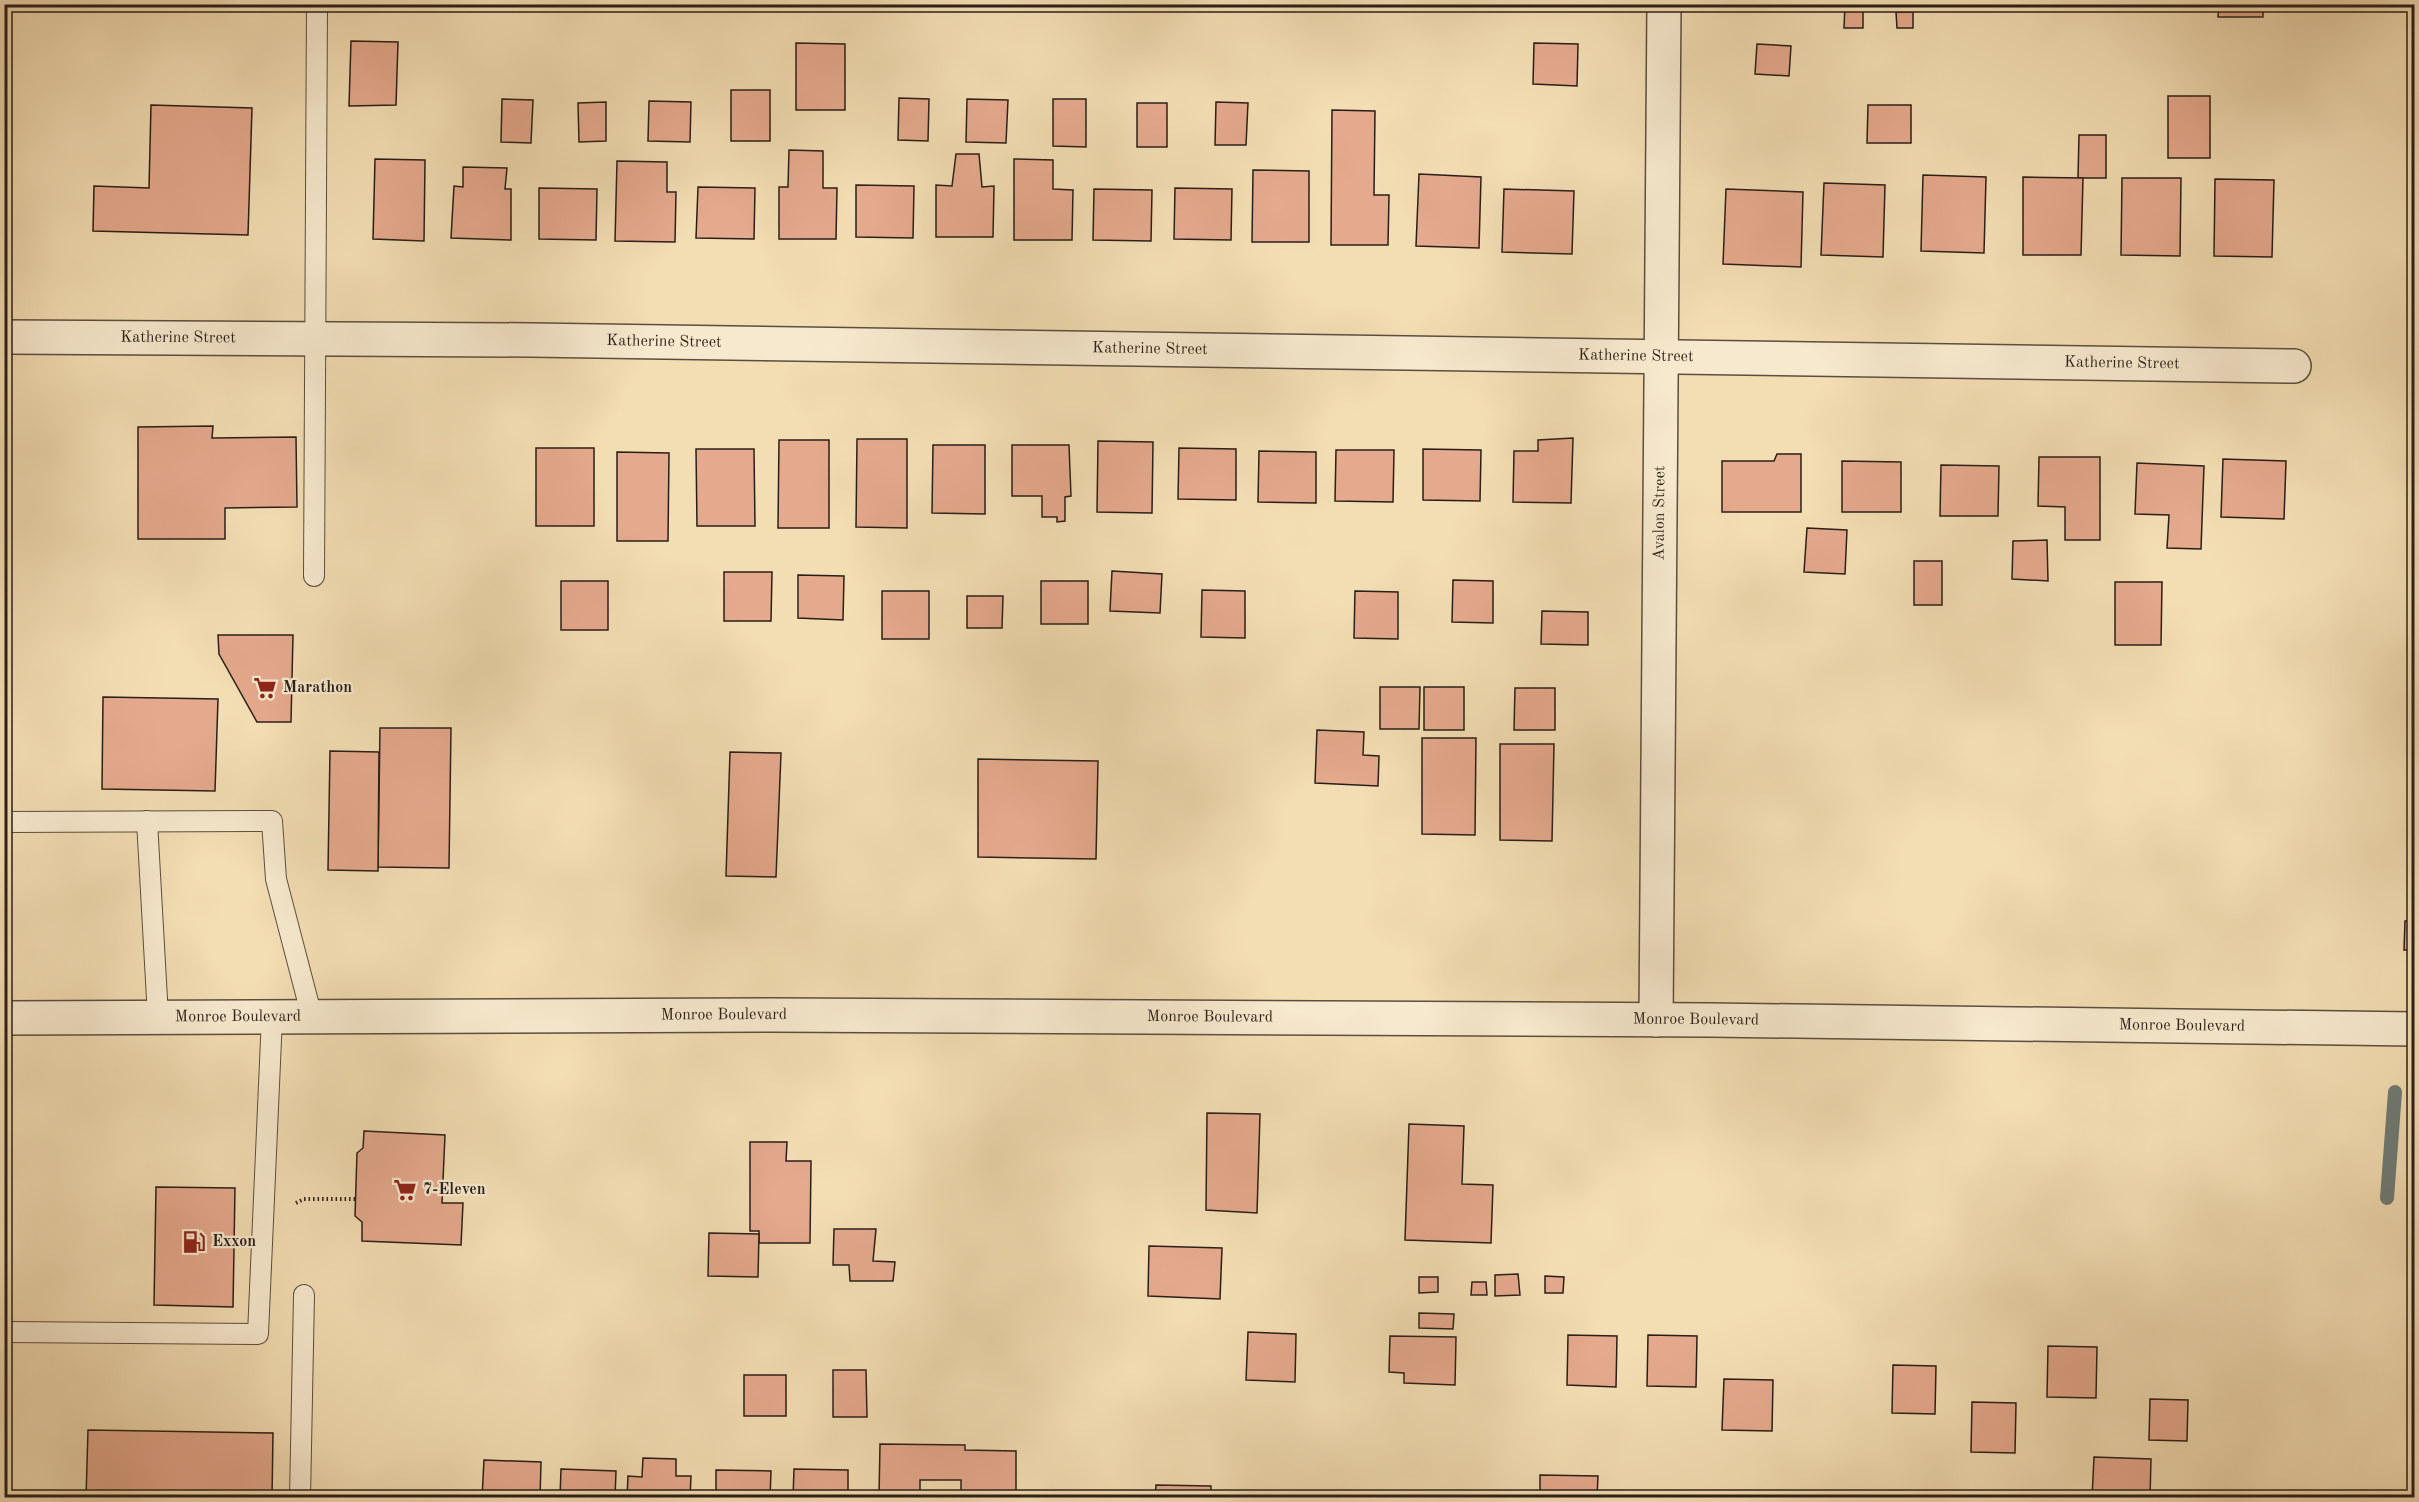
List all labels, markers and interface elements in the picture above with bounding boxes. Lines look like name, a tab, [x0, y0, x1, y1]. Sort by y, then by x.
street label: Katherine Street	[120, 330, 236, 346]
street label: Katherine Street	[606, 333, 722, 351]
street label: Katherine Street	[1092, 340, 1208, 358]
street label: Katherine Street	[1578, 347, 1694, 365]
street label: Katherine Street	[2064, 355, 2180, 372]
street label: Avalon Street	[1652, 465, 1668, 561]
supermarket icon: Marathon	[252, 675, 278, 701]
place label: Marathon	[283, 680, 352, 696]
street label: Monroe Boulevard	[661, 1007, 787, 1023]
street label: Monroe Boulevard	[175, 1009, 301, 1025]
street label: Monroe Boulevard	[1147, 1009, 1273, 1026]
street label: Monroe Boulevard	[1633, 1012, 1759, 1029]
street label: Monroe Boulevard	[2119, 1017, 2245, 1035]
supermarket icon: 7-Eleven	[392, 1177, 418, 1203]
place label: 7-Eleven	[423, 1182, 486, 1198]
fuel station icon: Exxon	[181, 1229, 207, 1255]
place label: Exxon	[212, 1234, 256, 1250]

